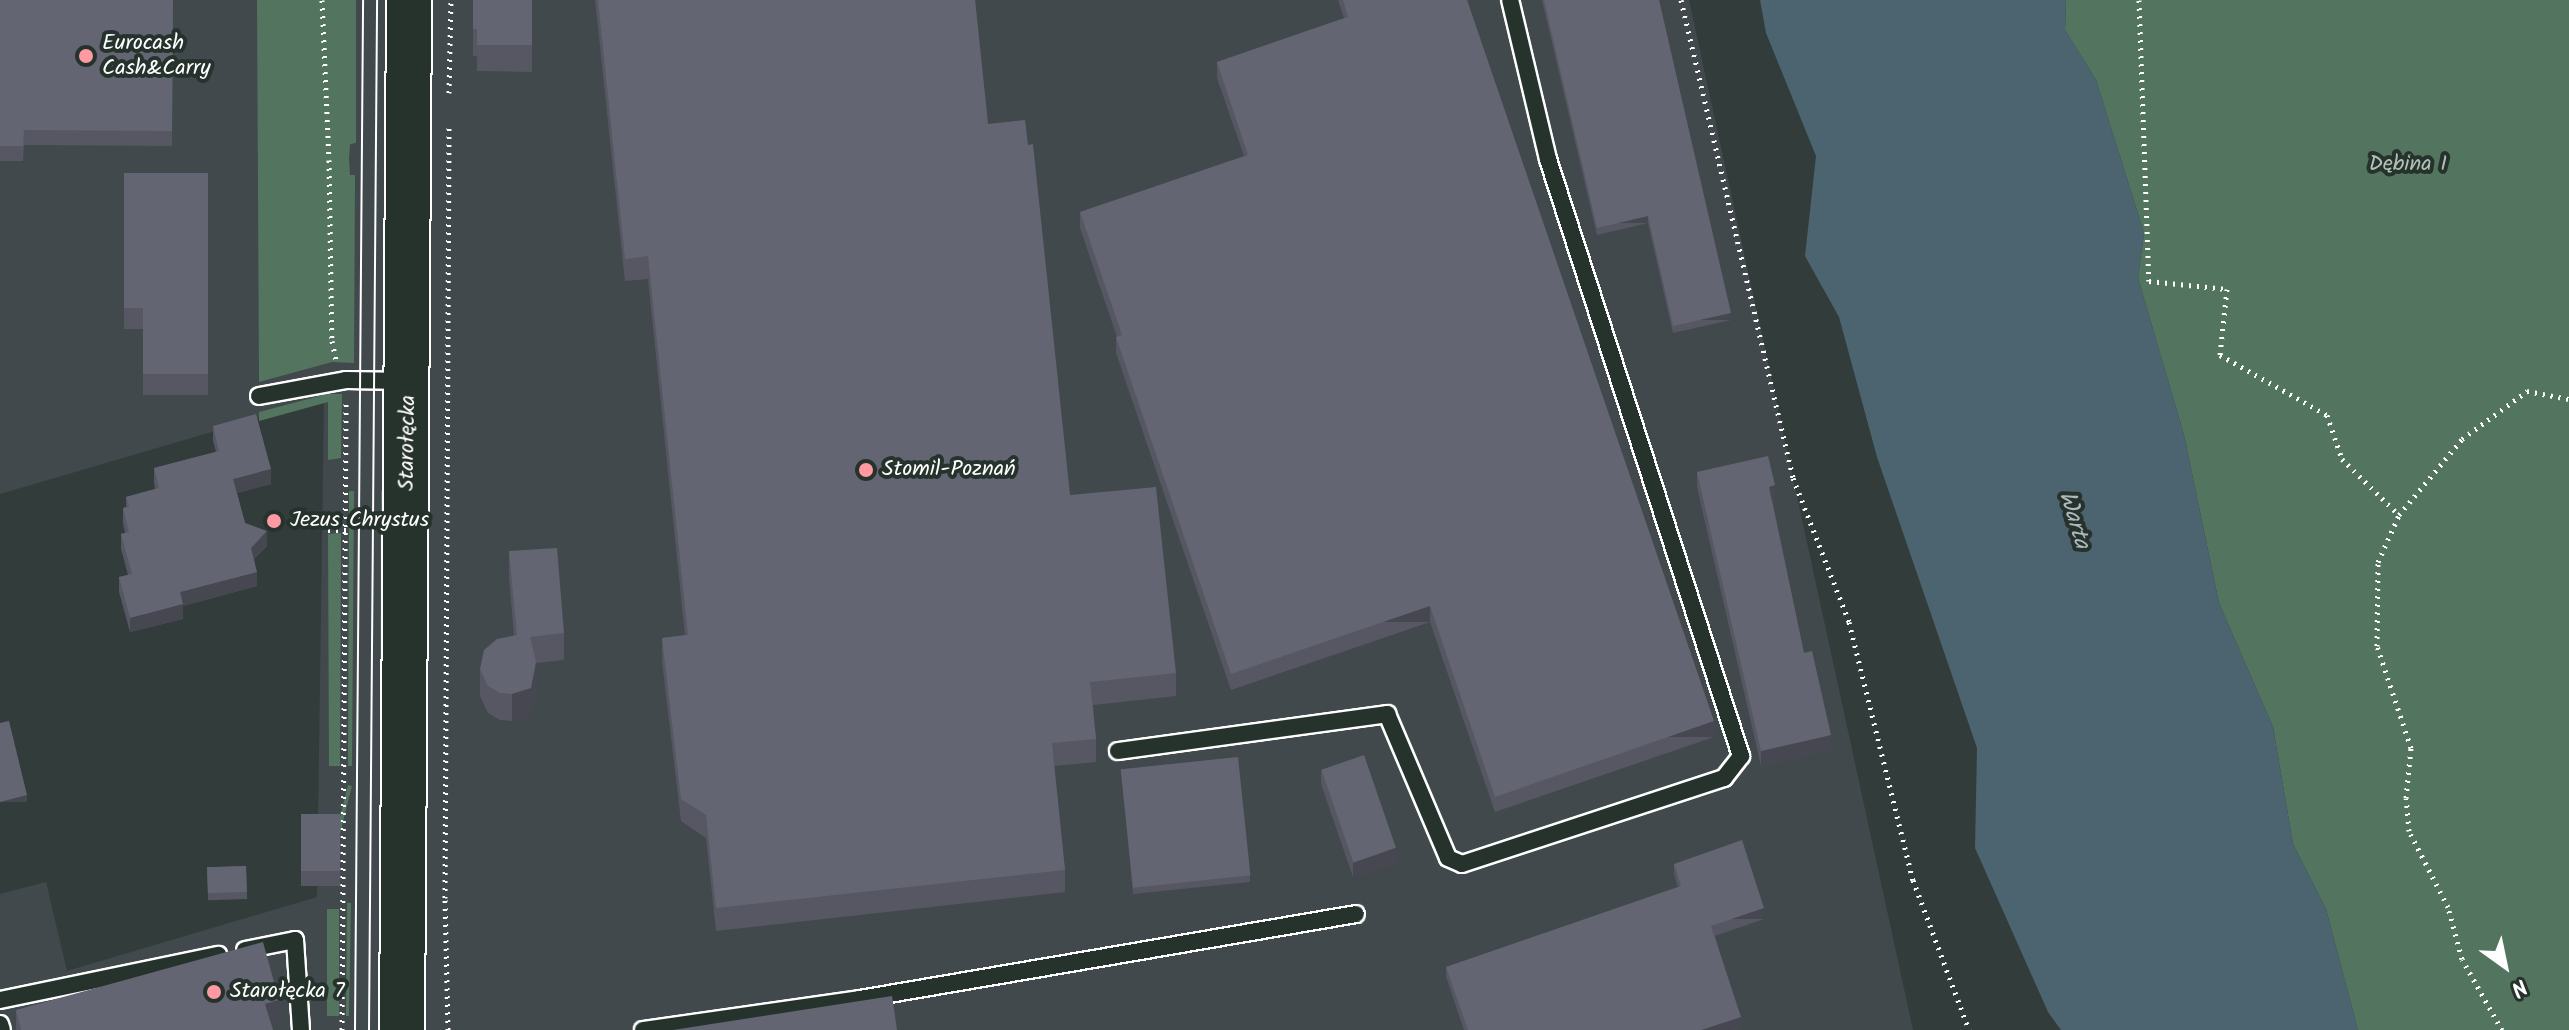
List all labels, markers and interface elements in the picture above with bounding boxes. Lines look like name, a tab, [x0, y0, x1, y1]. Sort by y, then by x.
place label: Eurocash Cash&Carry	[102, 30, 211, 82]
marker: Eurocash Cash&Carry	[77, 47, 95, 65]
park label: Dębina I	[2369, 152, 2447, 178]
street label: Starołęcka	[394, 395, 422, 491]
place label: Stomil-Poznań	[882, 457, 1016, 483]
marker: Stomil-Poznań	[857, 461, 875, 479]
water label: Warta	[2052, 488, 2096, 552]
place label: Jezus Chrystus	[290, 508, 429, 534]
marker: Jezus Chrystus	[265, 512, 283, 530]
north arrow	[2465, 926, 2545, 1006]
text: N	[2503, 968, 2534, 1005]
place label: Starołęcka 7	[230, 979, 345, 1005]
marker: Starołęcka 7	[205, 983, 223, 1001]

